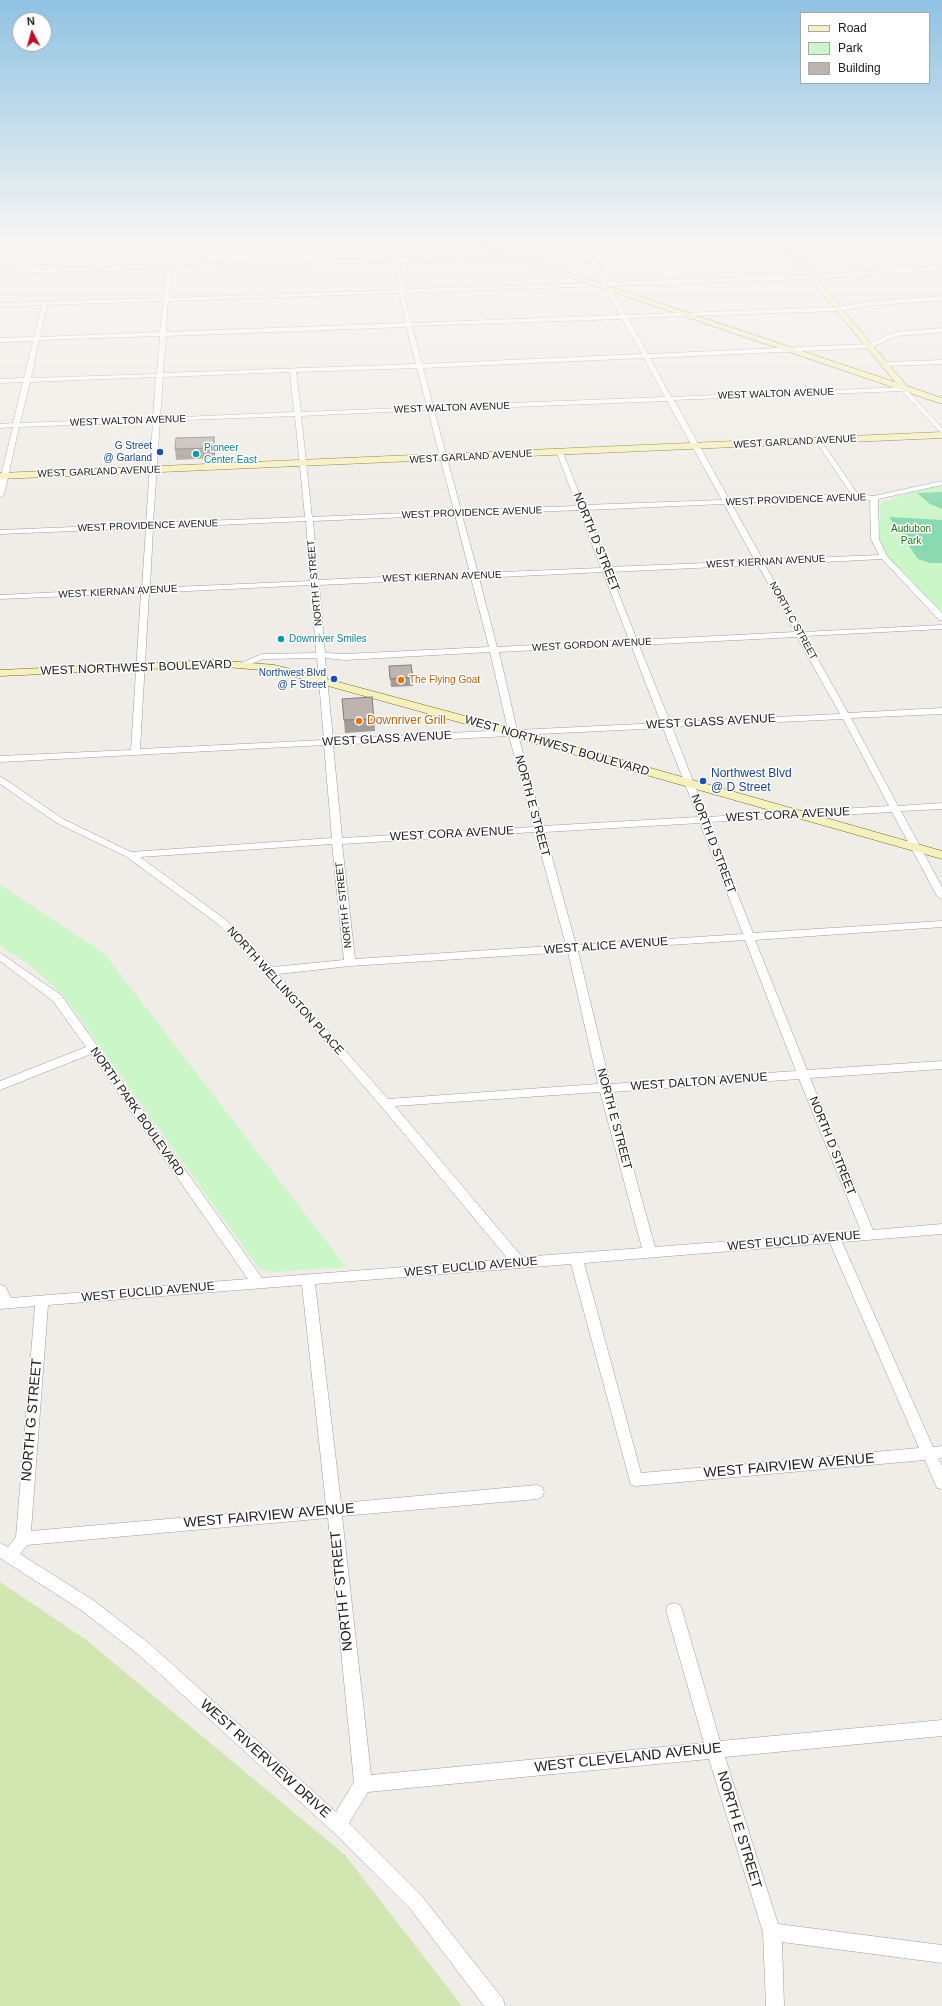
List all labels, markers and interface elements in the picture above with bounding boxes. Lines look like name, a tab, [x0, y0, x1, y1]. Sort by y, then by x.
north arrow	[12, 12, 52, 52]
legend	[800, 12, 930, 84]
text: N	[26, 15, 35, 27]
text: Road	[838, 21, 867, 35]
text: Park	[838, 41, 863, 55]
text: Building	[838, 61, 881, 75]
street label: WEST WALTON AVENUE	[718, 386, 834, 402]
street label: WEST WALTON AVENUE	[394, 400, 510, 416]
street label: WEST WALTON AVENUE	[70, 413, 186, 429]
street label: WEST GARLAND AVENUE	[733, 433, 857, 451]
place label: G Street @ Garland	[103, 440, 152, 464]
place label: Pioneer Center East	[204, 442, 257, 466]
marker: G Street @ Garland	[155, 447, 165, 457]
street label: WEST GARLAND AVENUE	[409, 448, 533, 466]
marker: Pioneer Center East	[191, 449, 201, 459]
street label: WEST GARLAND AVENUE	[37, 464, 161, 480]
street label: NORTH D STREET	[570, 491, 622, 593]
street label: WEST PROVIDENCE AVENUE	[725, 492, 867, 508]
street label: WEST PROVIDENCE AVENUE	[401, 505, 543, 521]
street label: WEST PROVIDENCE AVENUE	[77, 518, 219, 534]
park label: Audubon Park	[891, 523, 931, 546]
street label: NORTH F STREET	[305, 539, 325, 627]
street label: WEST KIERNAN AVENUE	[706, 553, 826, 571]
street label: WEST KIERNAN AVENUE	[382, 569, 502, 585]
street label: NORTH C STREET	[767, 580, 819, 662]
street label: WEST KIERNAN AVENUE	[58, 583, 178, 601]
place label: Downriver Smiles	[289, 633, 367, 645]
marker: Downriver Smiles	[276, 634, 286, 644]
street label: WEST GORDON AVENUE	[532, 636, 652, 654]
street label: WEST NORTHWEST BOULEVARD	[40, 657, 232, 679]
place label: Northwest Blvd @ F Street	[259, 667, 326, 690]
marker: Northwest Blvd @ F Street	[329, 674, 339, 684]
place label: The Flying Goat	[409, 674, 480, 686]
marker: The Flying Goat	[396, 675, 406, 685]
street label: WEST GLASS AVENUE	[646, 711, 776, 733]
street label: WEST NORTHWEST BOULEVARD	[463, 713, 651, 779]
place label: Downriver Grill	[367, 714, 446, 728]
marker: Downriver Grill	[354, 716, 364, 726]
street label: WEST GLASS AVENUE	[322, 728, 452, 750]
street label: NORTH E STREET	[512, 754, 552, 858]
place label: Northwest Blvd @ D Street	[711, 767, 792, 795]
marker: Northwest Blvd @ D Street	[698, 776, 708, 786]
street label: NORTH D STREET	[687, 792, 739, 896]
street label: WEST CORA AVENUE	[725, 805, 851, 825]
street label: WEST CORA AVENUE	[389, 824, 515, 844]
street label: NORTH F STREET	[334, 861, 354, 949]
street label: NORTH WELLINGTON PLACE	[224, 924, 346, 1058]
street label: WEST ALICE AVENUE	[543, 934, 669, 958]
street label: NORTH PARK BOULEVARD	[87, 1045, 187, 1179]
street label: NORTH E STREET	[594, 1067, 634, 1171]
street label: WEST DALTON AVENUE	[630, 1070, 768, 1094]
street label: NORTH D STREET	[806, 1095, 858, 1197]
street label: WEST EUCLID AVENUE	[727, 1228, 861, 1254]
street label: WEST EUCLID AVENUE	[404, 1254, 538, 1280]
street label: WEST EUCLID AVENUE	[81, 1279, 215, 1305]
street label: NORTH G STREET	[18, 1358, 46, 1482]
street label: WEST FAIRVIEW AVENUE	[703, 1450, 875, 1482]
street label: WEST FAIRVIEW AVENUE	[183, 1500, 355, 1532]
street label: NORTH F STREET	[327, 1530, 357, 1652]
street label: WEST RIVERVIEW DRIVE	[196, 1696, 334, 1822]
street label: WEST CLEVELAND AVENUE	[534, 1740, 722, 1776]
street label: NORTH E STREET	[713, 1769, 765, 1891]

